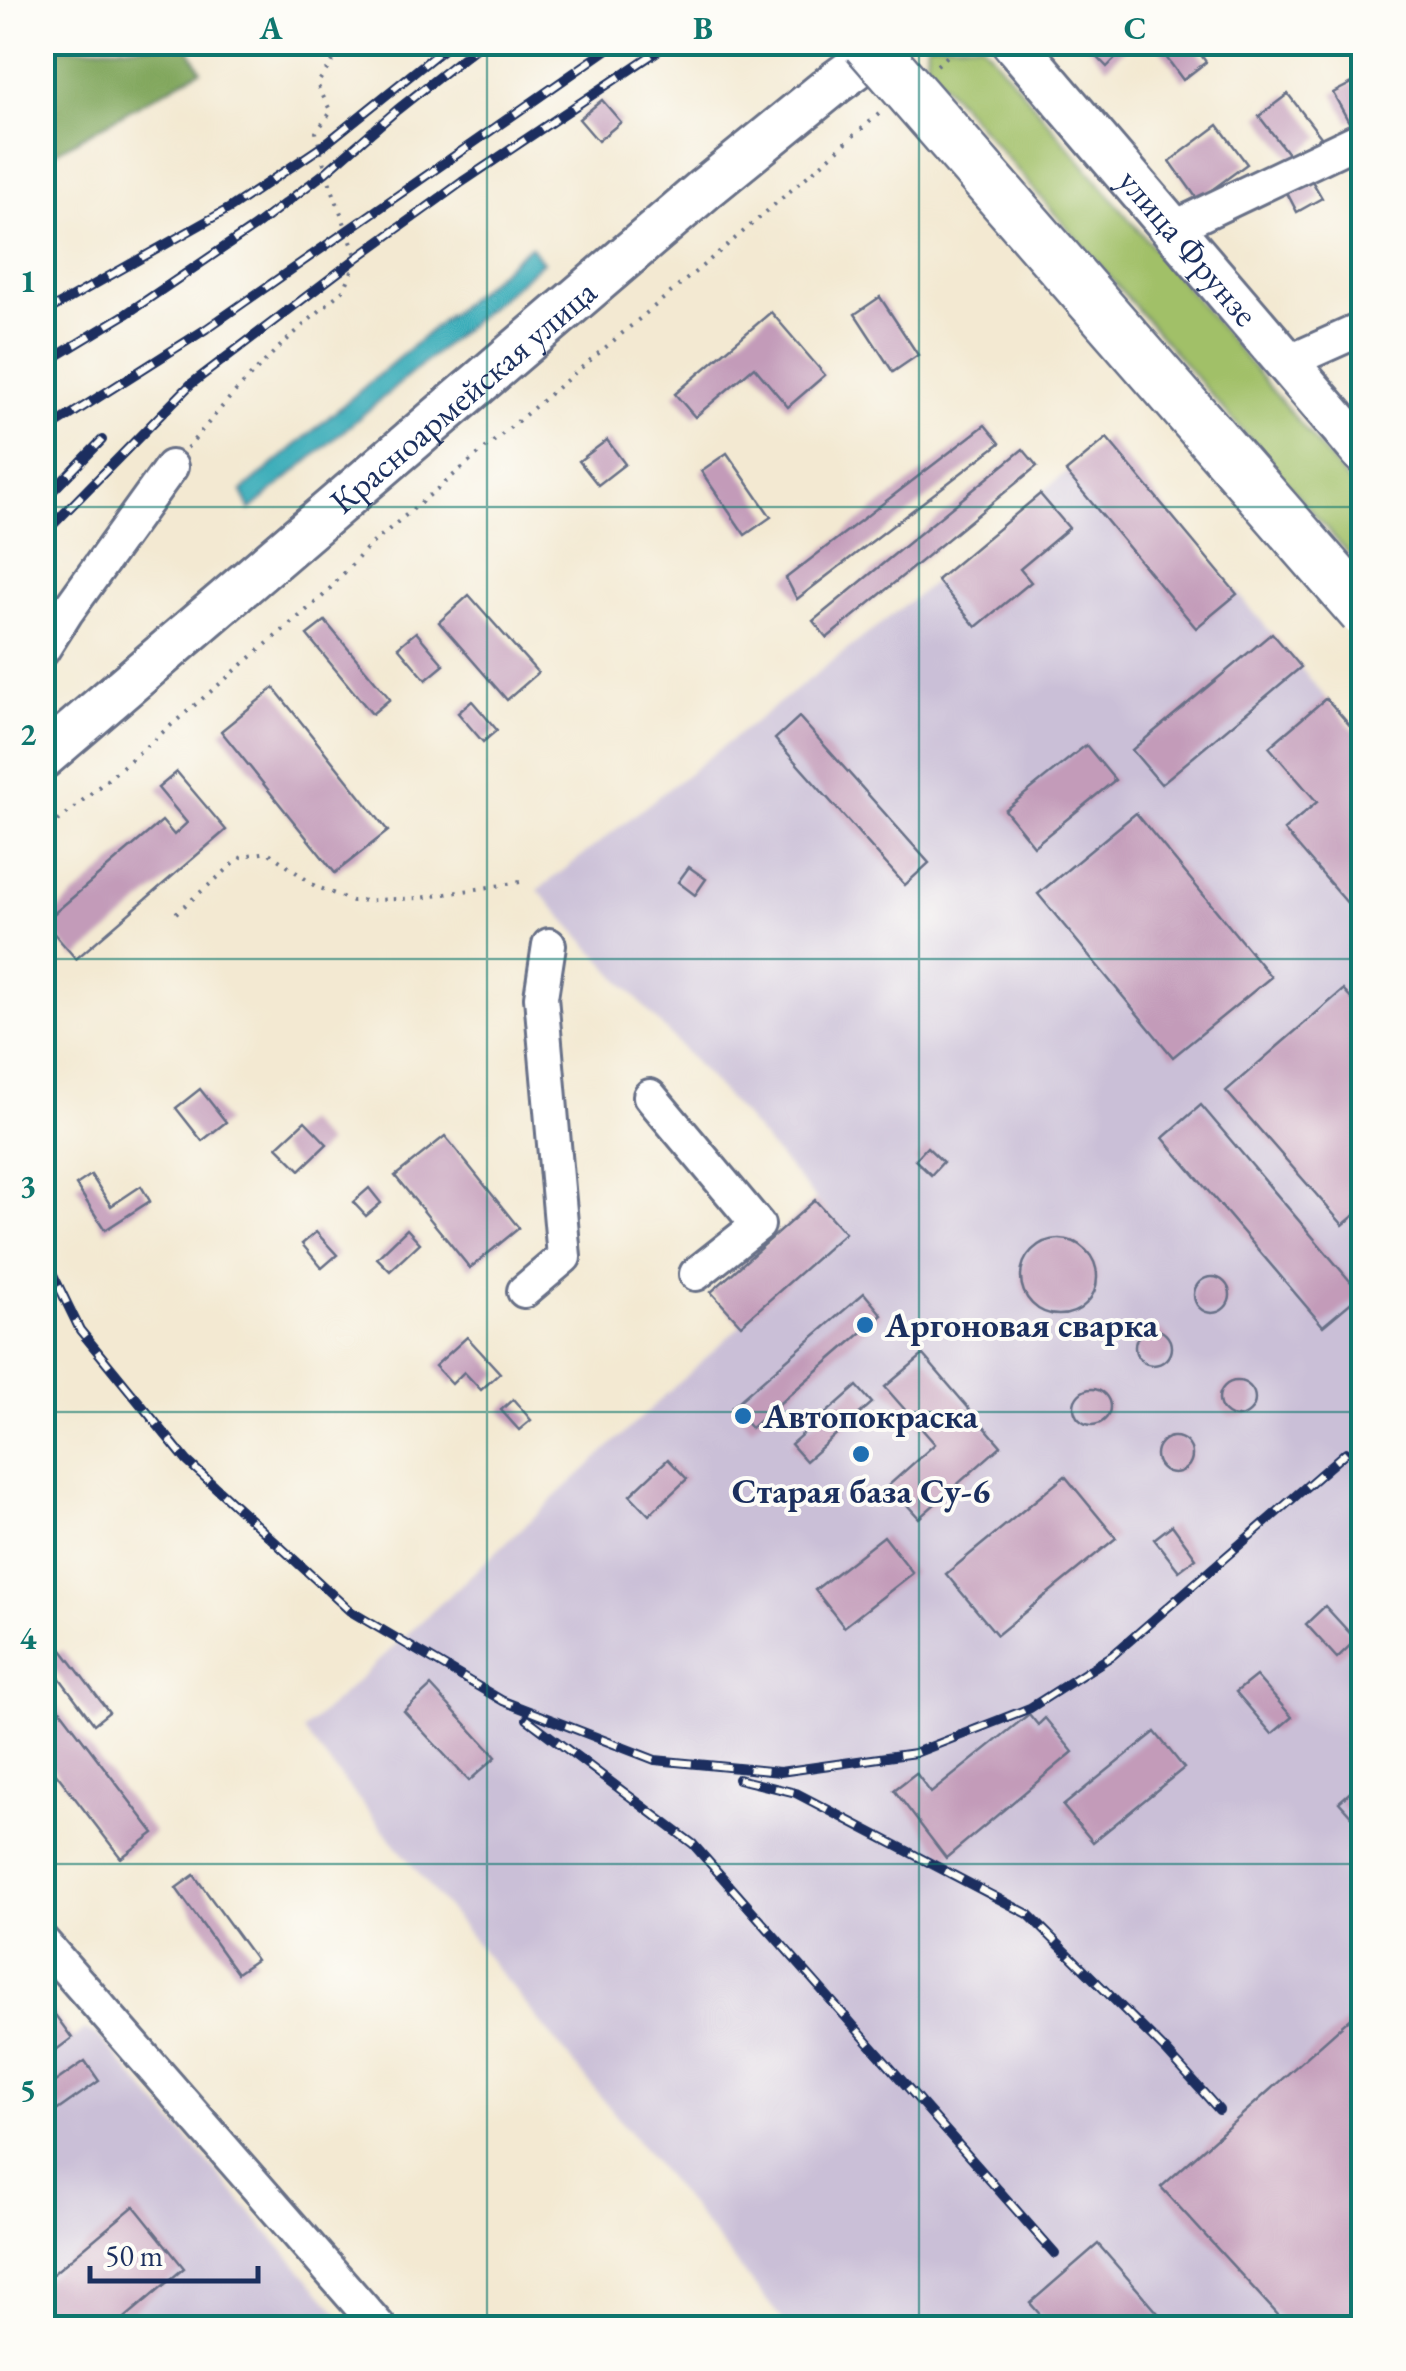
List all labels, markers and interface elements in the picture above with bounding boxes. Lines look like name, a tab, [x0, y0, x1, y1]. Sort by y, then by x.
text: A	[258, 7, 283, 49]
text: B	[693, 7, 713, 49]
text: C	[1124, 7, 1146, 49]
street label: улица Фрунзе	[1108, 159, 1269, 335]
text: 1	[20, 260, 36, 302]
street label: Красноармейская улица	[320, 269, 605, 523]
text: 2	[20, 713, 37, 755]
text: 3	[20, 1165, 36, 1207]
place label: Аргоновая сварка	[884, 1302, 1159, 1347]
marker: Аргоновая сварка	[854, 1314, 876, 1336]
place label: Автопокраска	[762, 1393, 979, 1438]
marker: Автопокраска	[732, 1405, 754, 1427]
marker: Старая база Су-6	[850, 1443, 872, 1465]
place label: Старая база Су-6	[732, 1468, 990, 1513]
text: 4	[20, 1617, 38, 1659]
text: 5	[20, 2069, 36, 2111]
scale bar	[90, 2221, 258, 2283]
text: 50 m	[105, 2236, 163, 2275]

